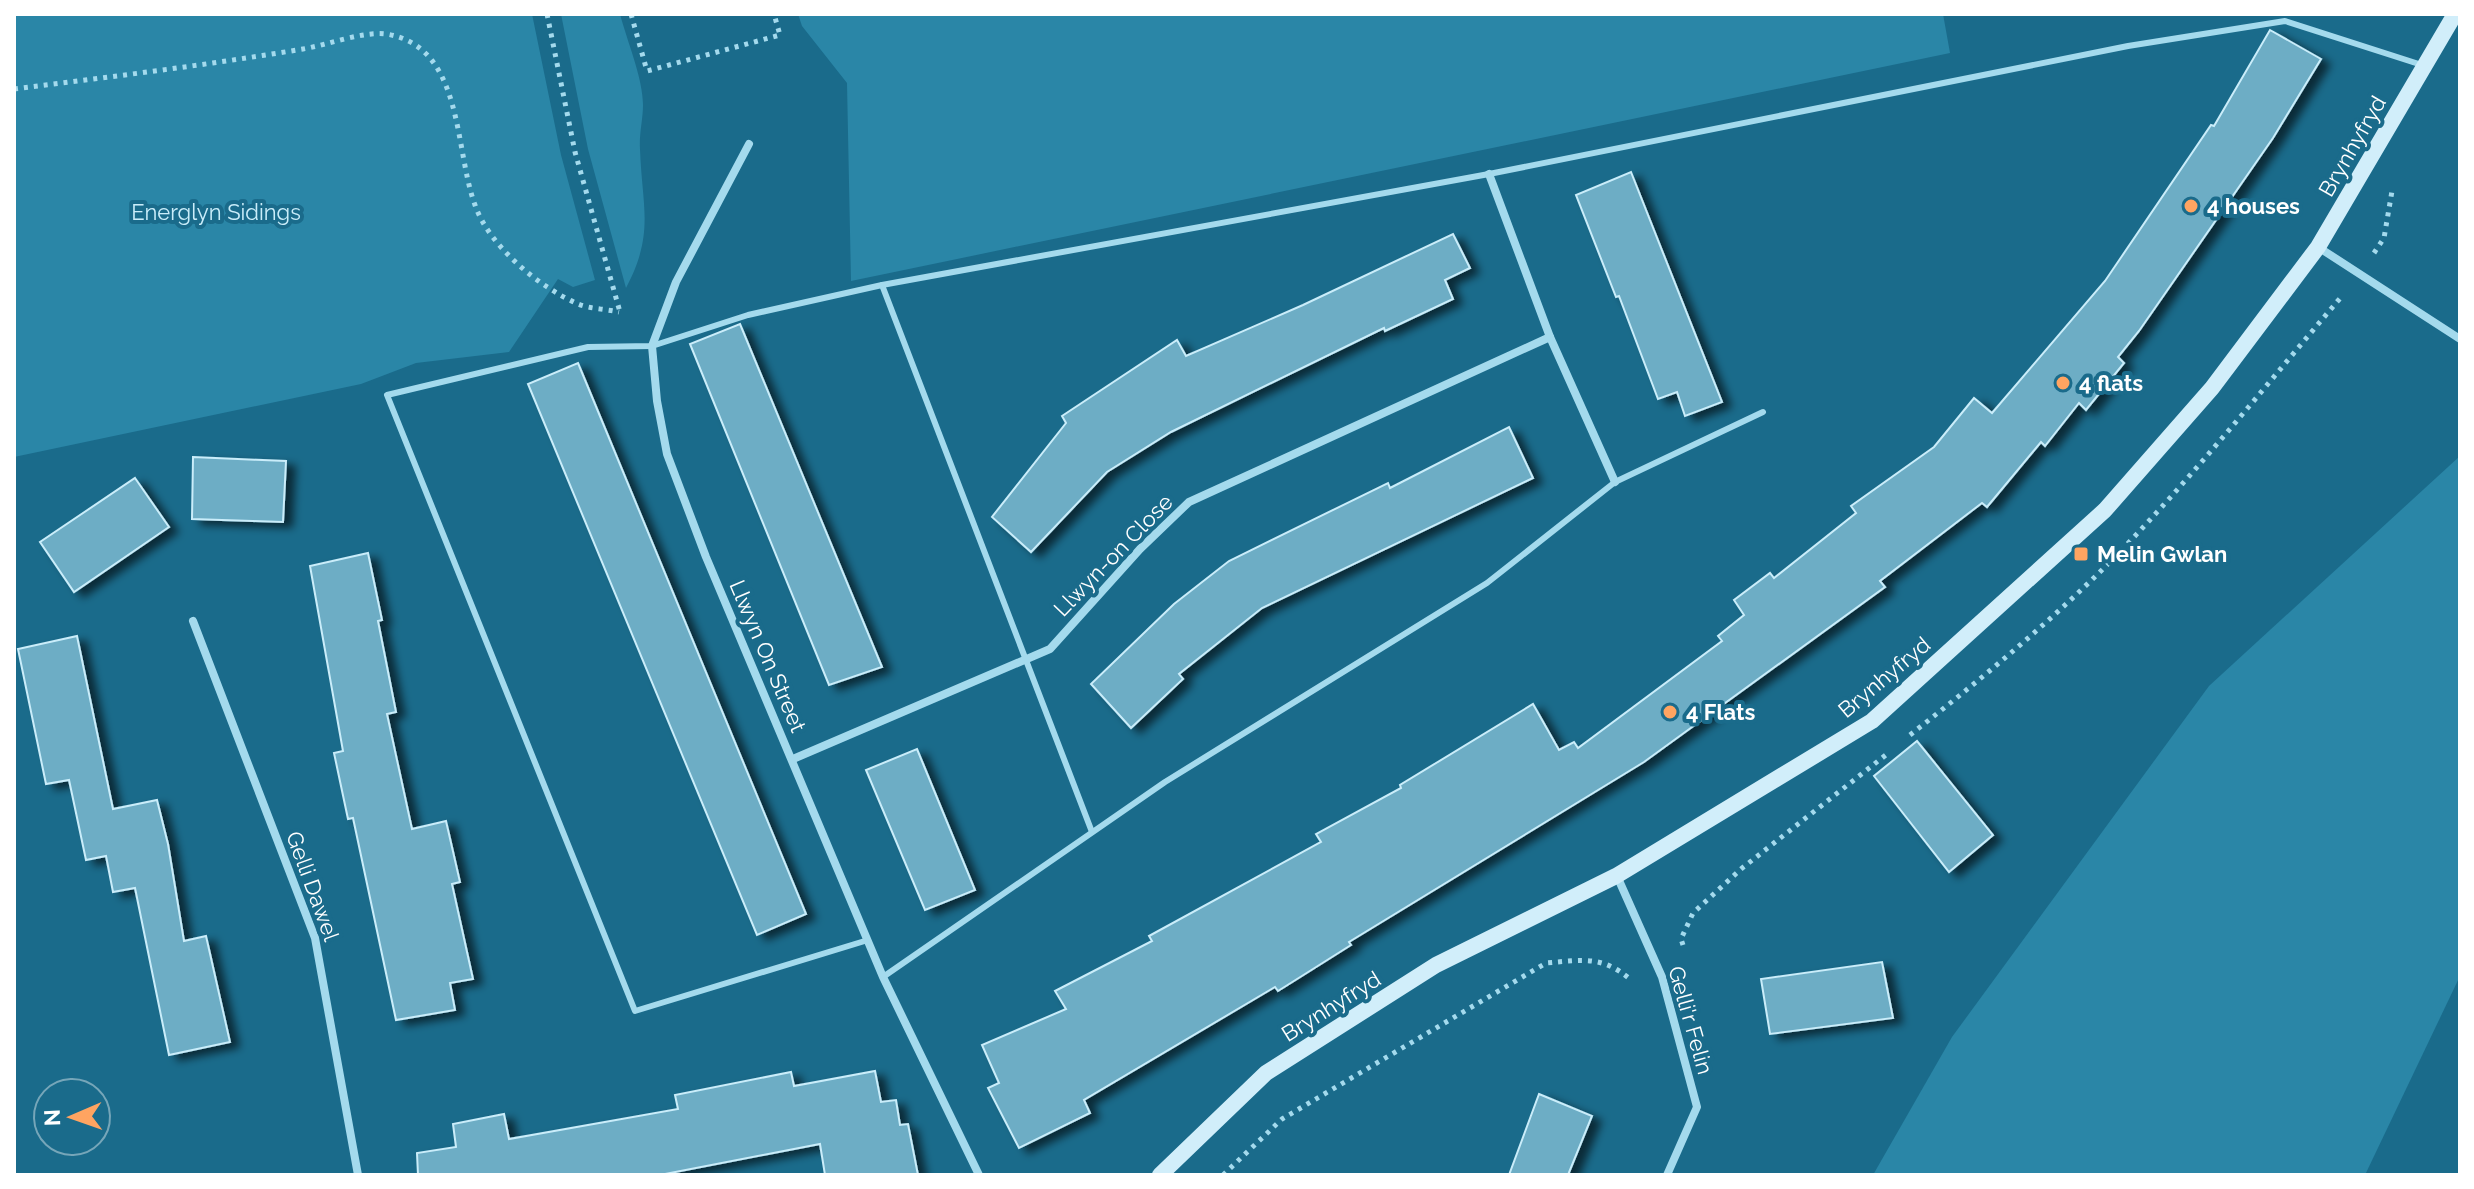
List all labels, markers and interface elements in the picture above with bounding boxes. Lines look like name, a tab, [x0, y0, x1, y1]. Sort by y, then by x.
street label: Brynhyfryd	[2313, 91, 2391, 201]
place label: 4 houses	[2207, 193, 2300, 219]
marker: 4 houses	[2182, 197, 2200, 215]
park label: Energlyn Sidings	[131, 199, 301, 225]
place label: 4 flats	[2079, 370, 2143, 396]
marker: 4 flats	[2054, 374, 2072, 392]
street label: Llwyn-on Close	[1048, 489, 1178, 621]
place label: Melin Gwlan	[2097, 541, 2227, 567]
marker: Melin Gwlan	[2072, 545, 2090, 563]
street label: Llwyn On Street	[724, 576, 812, 736]
street label: Brynhyfryd	[1833, 631, 1935, 723]
place label: 4 Flats	[1686, 699, 1755, 725]
marker: 4 Flats	[1661, 703, 1679, 721]
street label: Gelli Dawel	[281, 828, 345, 944]
street label: Gelli'r Felin	[1663, 963, 1719, 1077]
street label: Brynhyfryd	[1277, 965, 1385, 1047]
north arrow	[32, 1077, 112, 1157]
text: N	[39, 1109, 65, 1127]

